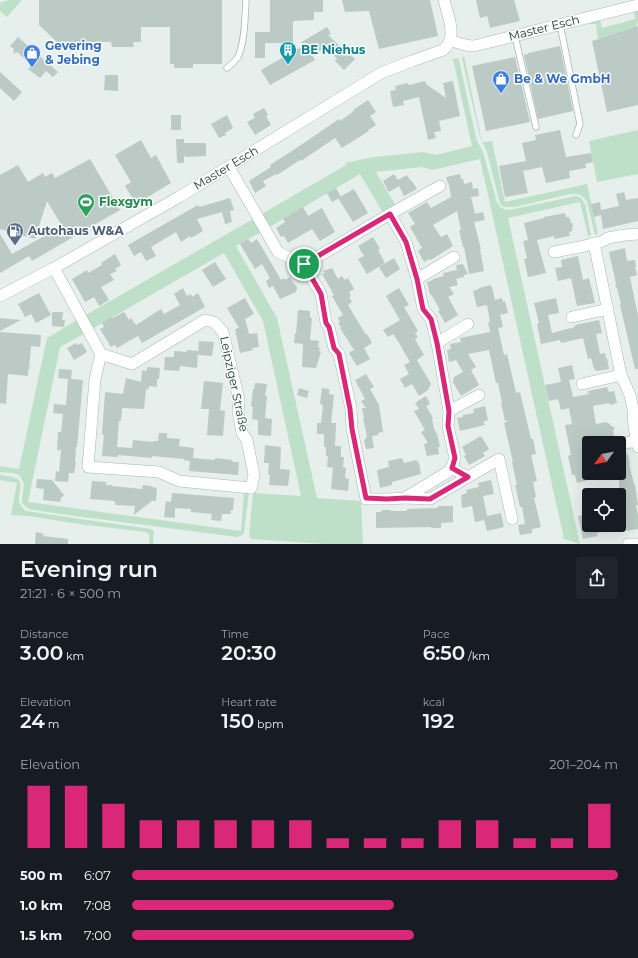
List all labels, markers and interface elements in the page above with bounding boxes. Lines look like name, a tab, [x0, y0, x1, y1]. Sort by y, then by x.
street label: Master Esch	[507, 11, 581, 44]
place label: Gevering & Jebing	[45, 38, 102, 67]
building icon: BE Niehus	[278, 40, 298, 65]
place label: BE Niehus	[301, 42, 366, 57]
shop icon: Gevering & Jebing	[22, 43, 42, 68]
shop icon: Be & We GmbH	[491, 69, 511, 94]
place label: Be & We GmbH	[514, 71, 610, 86]
street label: Master Esch	[191, 142, 261, 193]
sports icon: Flexgym	[76, 192, 96, 217]
place label: Flexgym	[99, 194, 153, 209]
fuel station icon: Autohaus W&A	[5, 221, 25, 246]
place label: Autohaus W&A	[27, 223, 124, 238]
pin	[287, 247, 321, 281]
icon: arrive	[293, 253, 315, 275]
street label: Leipziger Straße	[217, 335, 252, 433]
north arrow	[582, 436, 626, 480]
map controls	[582, 436, 626, 532]
button: locate	[582, 488, 626, 532]
text: Evening run	[20, 556, 158, 583]
button: share	[576, 557, 618, 599]
text: 21:21 · 6 × 500 m	[20, 585, 121, 601]
text: Distance	[20, 627, 68, 641]
text: Time	[221, 627, 249, 641]
text: Pace	[423, 627, 450, 641]
text: 3.00	[20, 641, 63, 665]
text: 20:30	[221, 641, 276, 665]
text: 6:50	[423, 641, 465, 665]
text: km	[63, 649, 84, 663]
text: /km	[465, 649, 490, 663]
text: Elevation	[20, 695, 71, 709]
text: Heart rate	[221, 695, 277, 709]
text: kcal	[423, 695, 445, 709]
text: 24	[20, 709, 45, 733]
text: 150	[221, 709, 254, 733]
text: 192	[423, 709, 454, 733]
text: m	[45, 717, 60, 731]
text: bpm	[254, 717, 284, 731]
text: Elevation	[20, 756, 80, 772]
text: 201–204 m	[549, 756, 618, 772]
text: 500 m	[20, 867, 63, 883]
text: 6:07	[84, 867, 111, 883]
text: 1.0 km	[20, 897, 63, 913]
text: 7:08	[84, 897, 111, 913]
text: 1.5 km	[20, 927, 62, 943]
text: 7:00	[84, 927, 111, 943]

